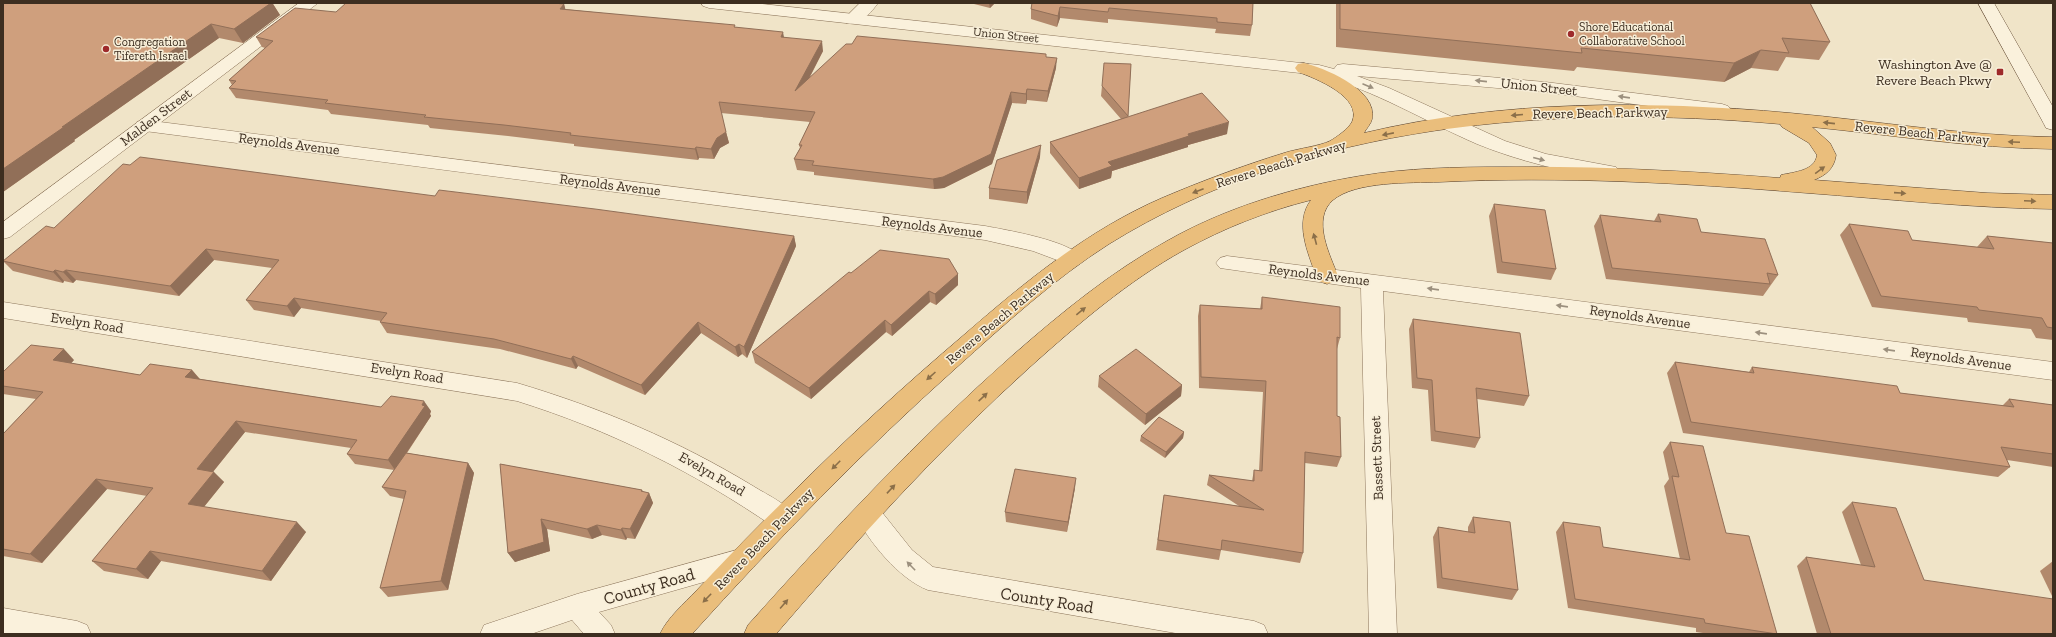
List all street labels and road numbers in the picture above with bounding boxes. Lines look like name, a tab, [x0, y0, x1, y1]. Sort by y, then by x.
street label: Union Street	[972, 25, 1040, 45]
street label: Union Street	[1500, 75, 1579, 100]
street label: Malden Street	[117, 84, 196, 149]
street label: Revere Beach Parkway	[1532, 103, 1669, 123]
street label: Revere Beach Parkway	[1854, 117, 1991, 149]
street label: Reynolds Avenue	[237, 129, 341, 159]
street label: Revere Beach Parkway	[1214, 136, 1349, 192]
street label: Reynolds Avenue	[558, 170, 662, 200]
street label: Reynolds Avenue	[880, 212, 984, 242]
street label: Reynolds Avenue	[1267, 260, 1371, 290]
street label: Revere Beach Parkway	[943, 267, 1058, 368]
street label: Reynolds Avenue	[1588, 301, 1692, 333]
street label: Evelyn Road	[49, 309, 125, 337]
street label: Reynolds Avenue	[1909, 343, 2013, 375]
street label: Evelyn Road	[369, 359, 445, 387]
street label: Bassett Street	[1367, 415, 1387, 501]
street label: Evelyn Road	[676, 448, 748, 500]
street label: Revere Beach Parkway	[711, 484, 818, 594]
street label: County Road	[601, 563, 698, 609]
street label: County Road	[999, 583, 1096, 617]

